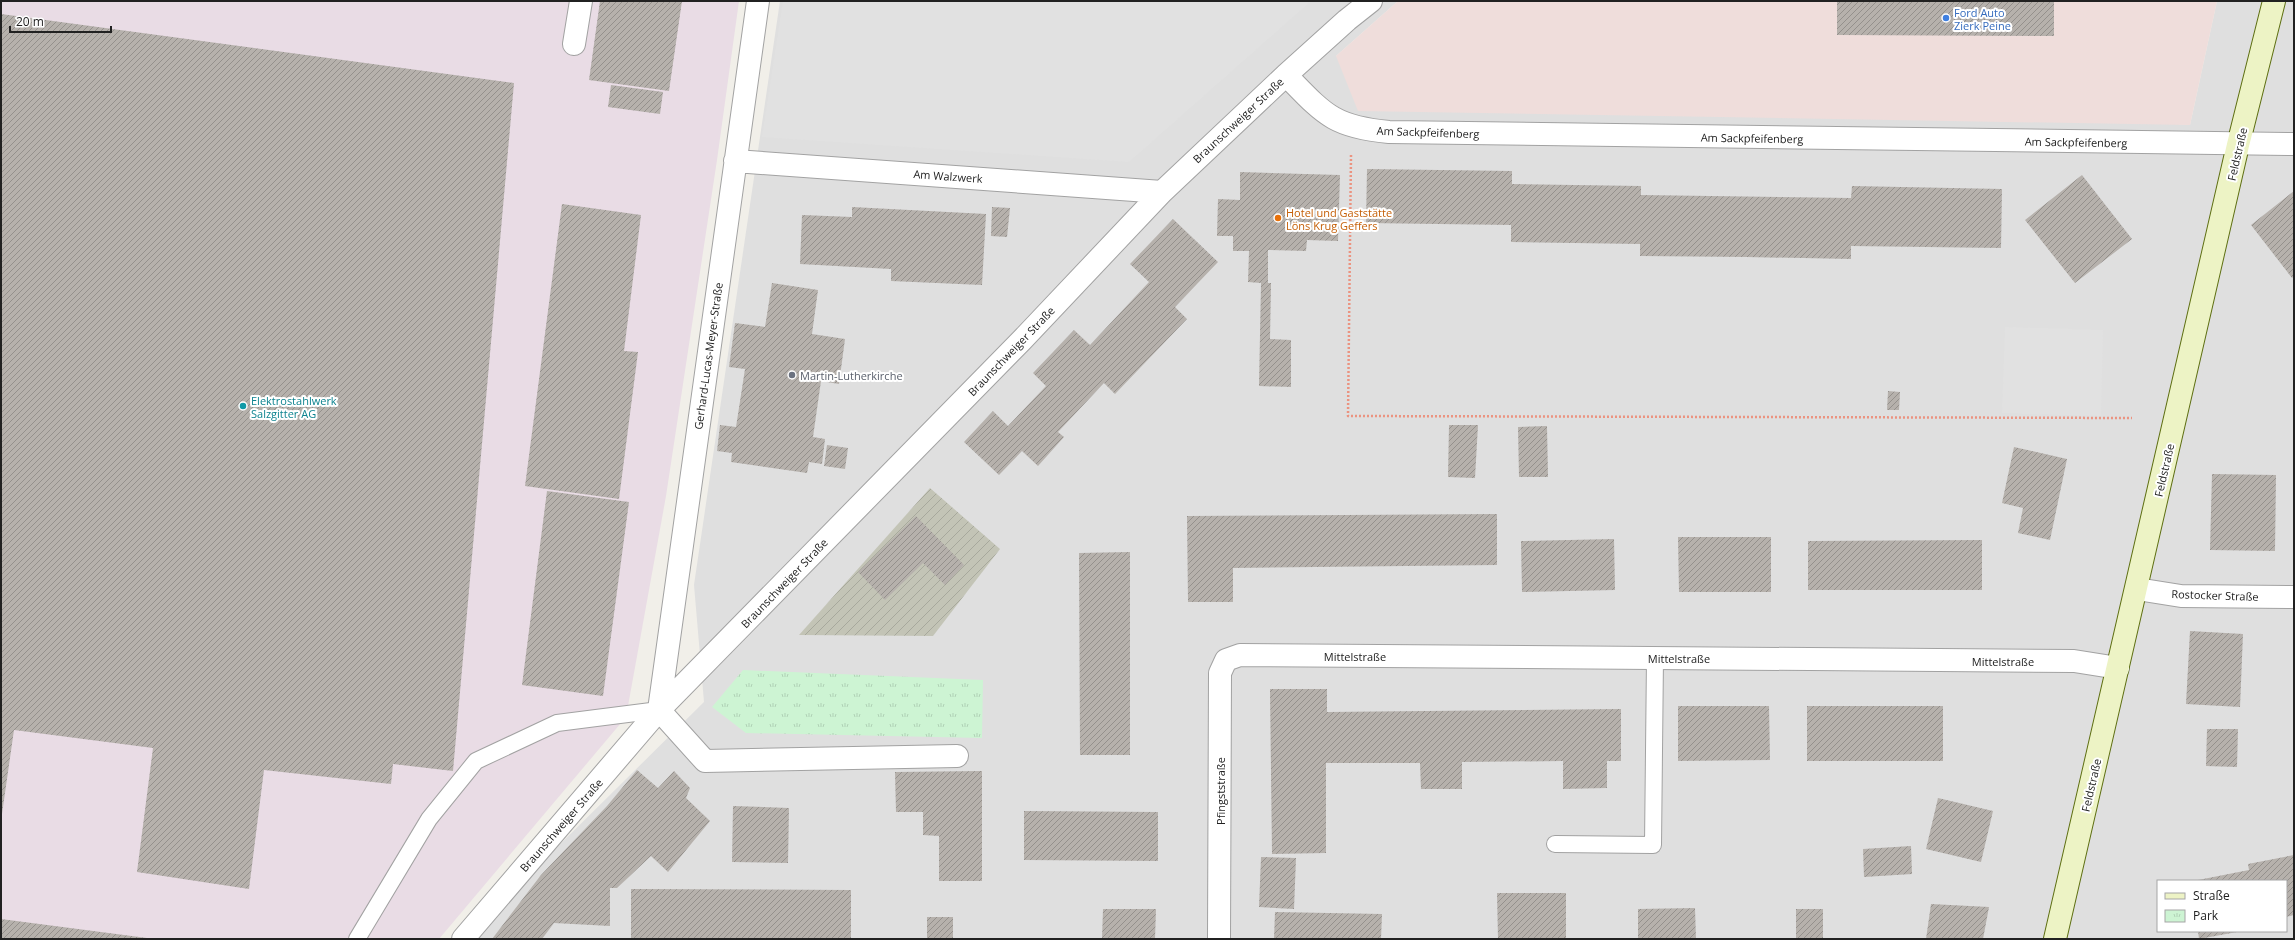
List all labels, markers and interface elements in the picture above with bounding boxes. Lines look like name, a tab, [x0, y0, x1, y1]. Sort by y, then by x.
place label: Ford Auto Zierk Peine	[1954, 5, 2011, 33]
scale bar	[10, 8, 111, 34]
text: 20 m	[16, 13, 44, 30]
marker: Ford Auto Zierk Peine	[1941, 13, 1951, 23]
street label: Braunschweiger Straße	[1189, 74, 1287, 166]
street label: Am Sackpfeifenberg	[1376, 123, 1480, 141]
street label: Feldstraße	[2224, 126, 2250, 182]
street label: Am Sackpfeifenberg	[1701, 130, 1803, 146]
street label: Am Sackpfeifenberg	[2025, 134, 2127, 150]
street label: Am Walzwerk	[913, 166, 983, 186]
place label: Hotel und Gaststätte Löns Krug Geffers	[1286, 205, 1392, 233]
marker: Hotel und Gaststätte Löns Krug Geffers	[1273, 213, 1283, 223]
street label: Gerhard-Lucas-Meyer-Straße	[690, 282, 726, 430]
street label: Braunschweiger Straße	[964, 303, 1058, 399]
place label: Martin-Lutherkirche	[800, 368, 903, 383]
marker: Martin-Lutherkirche	[787, 370, 797, 380]
place label: Elektrostahlwerk Salzgitter AG	[251, 393, 337, 421]
marker: Elektrostahlwerk Salzgitter AG	[238, 401, 248, 411]
street label: Feldstraße	[2151, 442, 2177, 498]
street label: Braunschweiger Straße	[737, 535, 831, 631]
street label: Rostocker Straße	[2171, 586, 2259, 604]
street label: Mittelstraße	[1324, 649, 1386, 664]
street label: Mittelstraße	[1648, 651, 1710, 666]
street label: Mittelstraße	[1972, 654, 2034, 669]
street label: Pfingststraße	[1213, 757, 1228, 825]
street label: Feldstraße	[2078, 757, 2104, 813]
street label: Braunschweiger Straße	[516, 775, 606, 875]
legend	[2157, 880, 2287, 932]
text: Straße	[2193, 887, 2230, 904]
text: Park	[2193, 907, 2219, 924]

